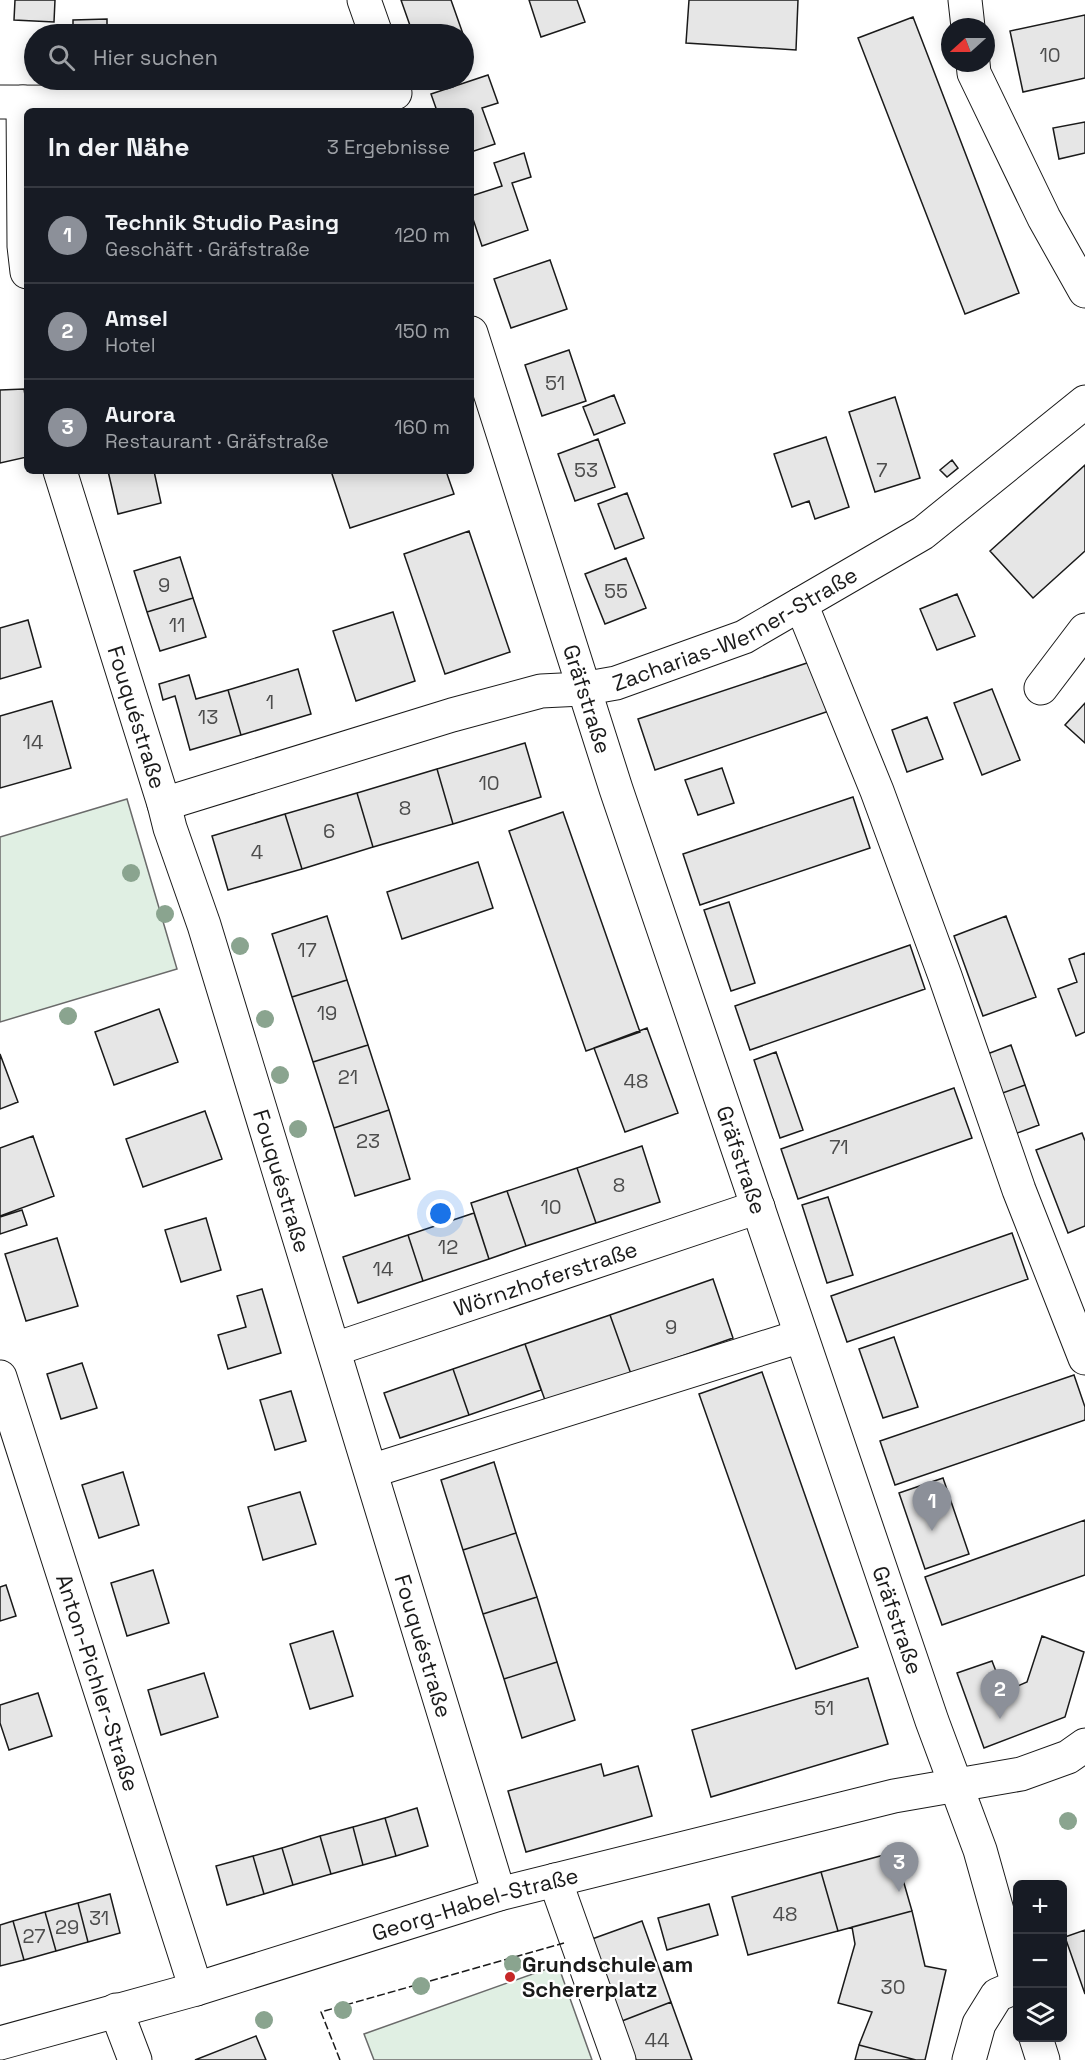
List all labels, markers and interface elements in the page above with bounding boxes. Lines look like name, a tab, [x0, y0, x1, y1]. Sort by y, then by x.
north arrow	[941, 18, 995, 72]
search box	[24, 24, 474, 90]
icon: search	[45, 41, 78, 74]
house number: 10	[1039, 42, 1061, 68]
text: Hier suchen	[93, 43, 218, 71]
text: In der Nähe	[48, 130, 189, 164]
text: 3 Ergebnisse	[327, 134, 450, 160]
text: Technik Studio Pasing	[105, 208, 339, 236]
text: 1	[63, 222, 72, 248]
text: 120 m	[394, 222, 450, 248]
text: Geschäft · Gräfstraße	[105, 236, 310, 262]
text: Amsel	[105, 304, 168, 332]
text: 2	[62, 318, 73, 344]
text: 150 m	[395, 318, 450, 344]
text: Hotel	[105, 332, 156, 358]
house number: 51	[545, 370, 565, 396]
text: Aurora	[105, 400, 175, 428]
text: 3	[61, 414, 74, 440]
text: 160 m	[394, 414, 450, 440]
text: Restaurant · Gräfstraße	[105, 428, 329, 454]
house number: 53	[574, 457, 598, 483]
house number: 7	[876, 457, 888, 483]
street label: Zacharias-Werner-Straße	[608, 560, 862, 697]
house number: 9	[158, 572, 170, 598]
house number: 55	[604, 578, 628, 604]
house number: 11	[169, 612, 185, 638]
street label: Gräfstraße	[557, 641, 618, 757]
street label: Fouquéstraße	[101, 642, 172, 792]
house number: 1	[266, 689, 274, 715]
house number: 13	[198, 704, 218, 730]
house number: 14	[23, 729, 43, 755]
house number: 10	[478, 770, 500, 796]
house number: 8	[399, 795, 411, 821]
house number: 6	[323, 818, 335, 844]
house number: 4	[251, 839, 263, 865]
house number: 17	[297, 937, 317, 963]
house number: 19	[317, 1000, 337, 1026]
house number: 21	[338, 1064, 358, 1090]
house number: 48	[624, 1068, 648, 1094]
street label: Gräfstraße	[710, 1102, 773, 1218]
street label: Fouquéstraße	[247, 1106, 317, 1256]
house number: 23	[356, 1128, 380, 1154]
house number: 71	[829, 1134, 849, 1160]
house number: 8	[613, 1172, 625, 1198]
house number: 10	[540, 1194, 562, 1220]
your location	[426, 1199, 455, 1228]
house number: 12	[438, 1234, 458, 1260]
street label: Wörnzhoferstraße	[450, 1235, 641, 1322]
house number: 14	[373, 1256, 393, 1282]
house number: 9	[665, 1314, 677, 1340]
pin: 1	[912, 1482, 952, 1531]
street label: Gräfstraße	[866, 1562, 929, 1678]
street label: Anton-Pichler-Straße	[50, 1571, 146, 1795]
street label: Fouquéstraße	[388, 1571, 458, 1721]
pin: 2	[980, 1670, 1020, 1719]
house number: 51	[814, 1695, 834, 1721]
pin: 3	[880, 1842, 918, 1892]
street label: Georg-Habel-Straße	[368, 1861, 581, 1947]
map controls	[1013, 1880, 1067, 2042]
button: +	[1013, 1880, 1067, 1934]
house number: 48	[773, 1901, 797, 1927]
house number: 31	[89, 1905, 109, 1931]
house number: 29	[55, 1914, 79, 1940]
house number: 27	[22, 1923, 46, 1949]
button: −	[1013, 1934, 1067, 1988]
place label: Grundschule am Schererplatz	[522, 1950, 693, 2003]
marker: Grundschule am Schererplatz	[503, 1970, 517, 1984]
house number: 30	[881, 1974, 905, 2000]
button: layers	[1013, 1988, 1067, 2042]
house number: 44	[645, 2027, 670, 2053]

